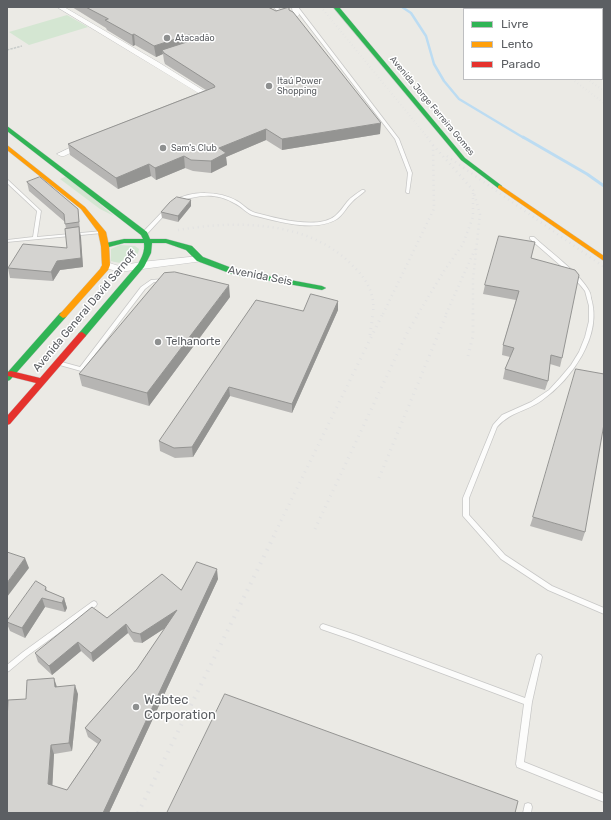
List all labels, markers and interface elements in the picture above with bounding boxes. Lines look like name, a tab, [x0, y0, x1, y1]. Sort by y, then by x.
legend	[463, 8, 603, 80]
text: Livre	[501, 17, 528, 31]
marker: Atacadão	[162, 33, 172, 43]
place label: Atacadão	[175, 33, 215, 43]
text: Lento	[501, 37, 533, 51]
street label: Avenida Jorge Ferreira Gomes	[387, 54, 477, 158]
text: Parado	[501, 57, 540, 71]
place label: Itaú Power Shopping	[277, 76, 322, 97]
marker: Itaú Power Shopping	[264, 81, 274, 91]
marker: Sam's Club	[158, 143, 168, 153]
place label: Sam's Club	[171, 143, 217, 153]
street label: Avenida General David Sarnoff	[30, 247, 140, 375]
street label: Avenida Seis	[227, 263, 293, 289]
place label: Telhanorte	[166, 335, 221, 349]
marker: Telhanorte	[153, 337, 163, 347]
place label: Wabtec Corporation	[144, 692, 216, 723]
marker: Wabtec Corporation	[131, 702, 141, 712]

